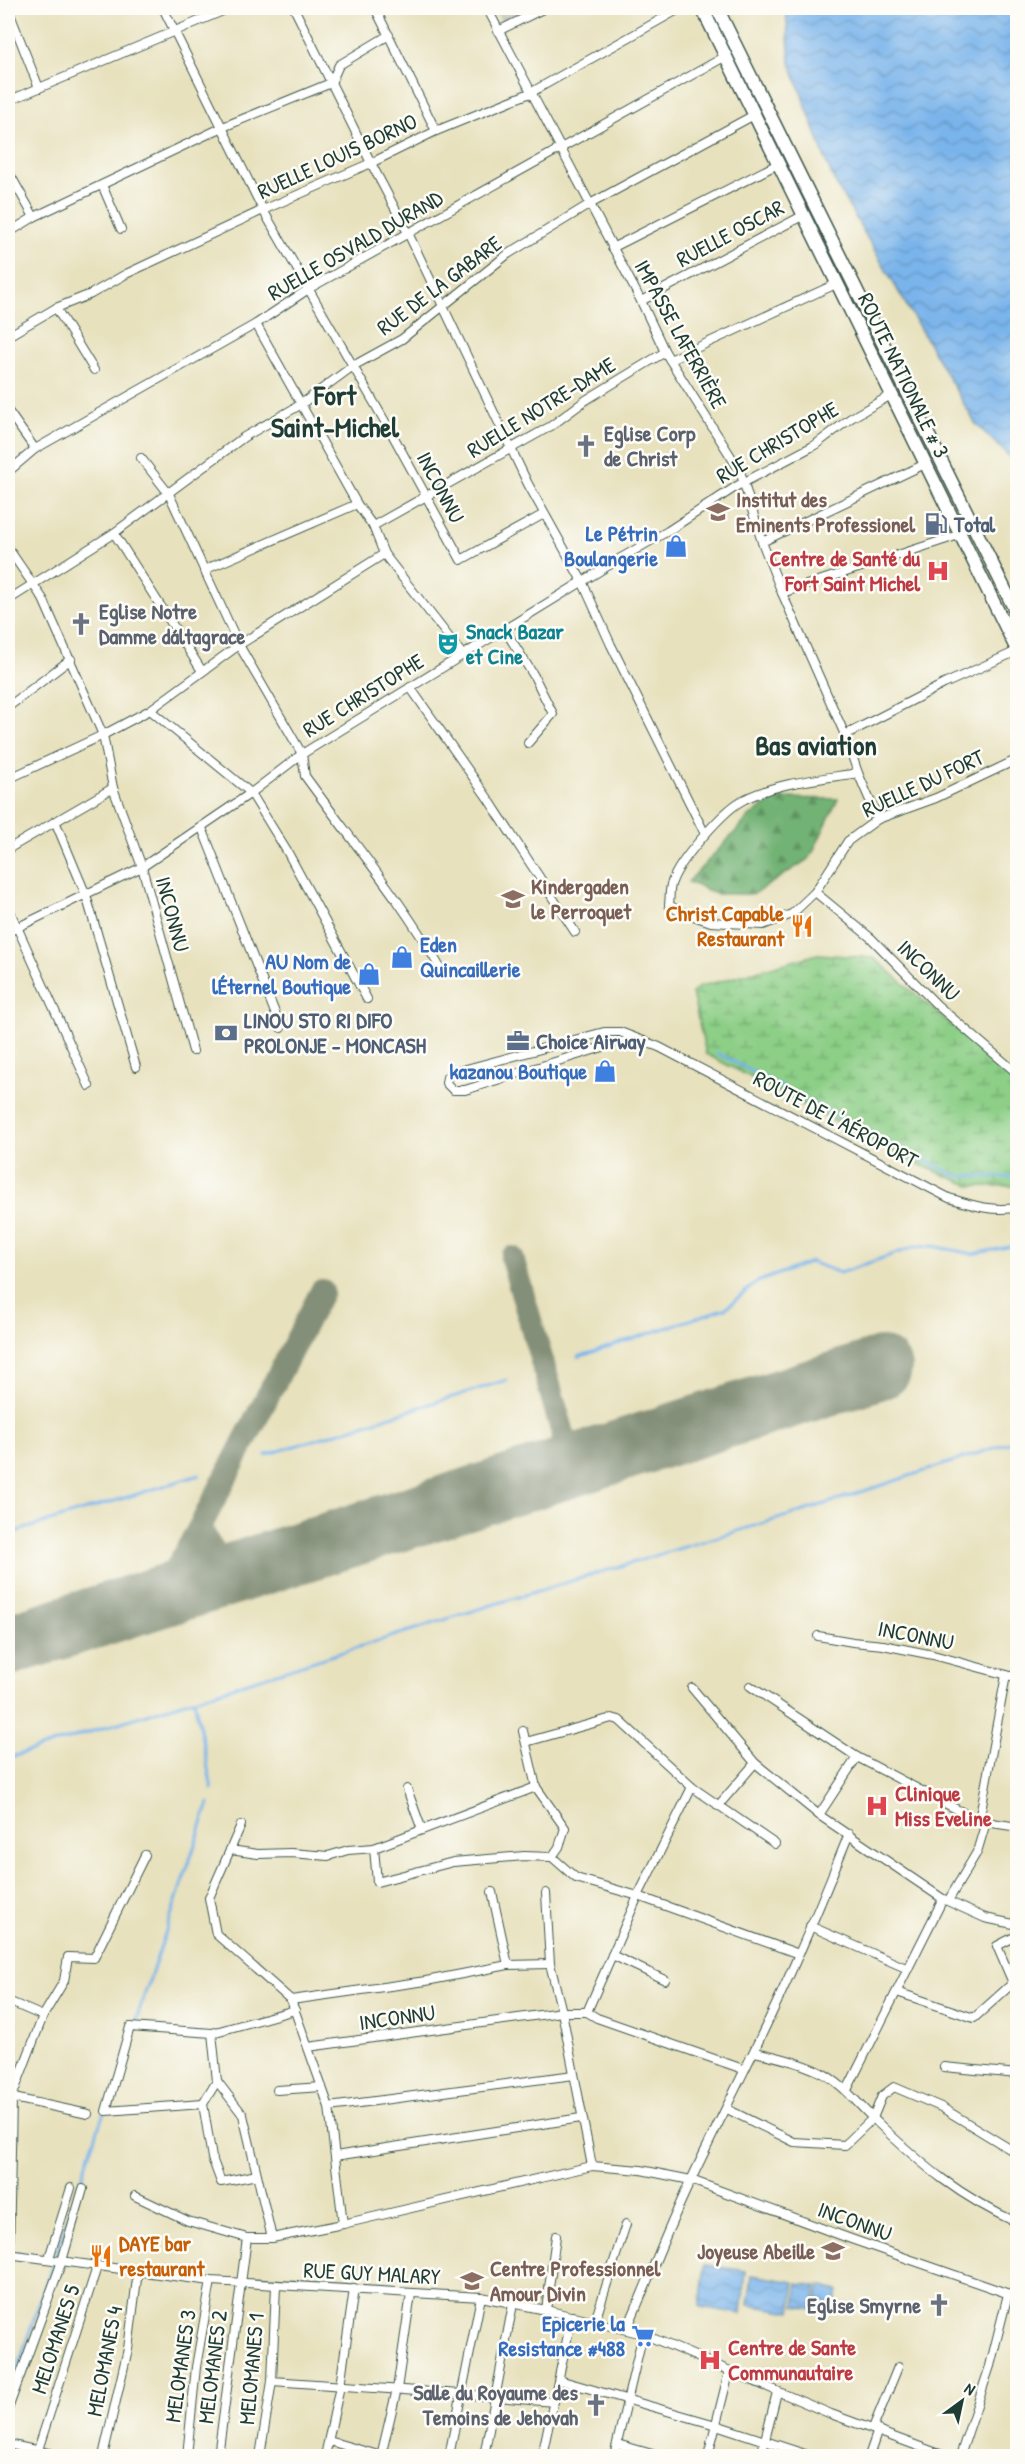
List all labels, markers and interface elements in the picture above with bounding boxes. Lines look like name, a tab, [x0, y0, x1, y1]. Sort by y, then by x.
street label: RUELLE LOUIS BORNO	[252, 106, 422, 206]
street label: RUELLE OSVALD DURAND	[262, 182, 448, 307]
street label: RUELLE OSCAR	[671, 192, 789, 274]
street label: RUE DE LA GABARE	[370, 228, 508, 342]
street label: IMPASSE LAFERRIÈRE	[628, 254, 734, 414]
street label: ROUTE NATIONALE # 3	[851, 288, 957, 463]
street label: RUELLE NOTRE-DAME	[461, 349, 621, 465]
district label: Fort Saint-Michel	[271, 376, 399, 446]
street label: RUE CHRISTOPHE	[710, 394, 844, 490]
place label: Eglise Corp de Christ	[604, 418, 696, 473]
church icon: Eglise Corp de Christ	[573, 433, 599, 459]
street label: INCONNU	[410, 446, 472, 528]
place label: Institut des Eminents Professionel	[736, 484, 916, 539]
school or university icon: Institut des Eminents Professionel	[705, 499, 731, 525]
place label: Total	[953, 509, 996, 539]
fuel station icon: Total	[923, 511, 949, 537]
place label: Le Pétrin Boulangerie	[564, 518, 658, 574]
shop icon: Le Pétrin Boulangerie	[663, 533, 689, 559]
place label: Centre de Santé du Fort Saint Michel	[770, 543, 921, 598]
hospital icon: Centre de Santé du Fort Saint Michel	[925, 558, 951, 584]
place label: Eglise Notre Damme dáltagrace	[99, 596, 245, 652]
church icon: Eglise Notre Damme dáltagrace	[68, 611, 94, 637]
place label: Snack Bazar et Cine	[466, 616, 564, 671]
theatre icon: Snack Bazar et Cine	[435, 631, 461, 657]
street label: RUE CHRISTOPHE	[297, 646, 430, 744]
district label: Bas aviation	[755, 726, 877, 764]
street label: RUELLE DU FORT	[857, 741, 989, 824]
place label: Kindergaden le Perroquet	[531, 871, 633, 927]
street label: INCONNU	[149, 873, 197, 955]
school or university icon: Kindergaden le Perroquet	[500, 886, 526, 912]
place label: Christ Capable Restaurant	[666, 898, 785, 953]
restaurant icon: Christ Capable Restaurant	[789, 913, 815, 939]
place label: Eden Quincaillerie	[420, 929, 521, 984]
street label: INCONNU	[891, 933, 967, 1007]
shop icon: Eden Quincaillerie	[389, 944, 415, 970]
place label: AU Nom de lÉternel Boutique	[212, 946, 351, 1002]
shop icon: AU Nom de lÉternel Boutique	[356, 961, 382, 987]
place label: LINOU STO RI DIFO PROLONJE - MONCASH	[244, 1005, 426, 1060]
bank icon: LINOU STO RI DIFO PROLONJE - MONCASH	[213, 1020, 239, 1046]
place label: Choice Airway	[536, 1026, 646, 1057]
office icon: Choice Airway	[505, 1028, 531, 1054]
place label: kazanou Boutique	[449, 1056, 587, 1087]
shop icon: kazanou Boutique	[592, 1058, 618, 1084]
street label: ROUTE DE L'AÉROPORT	[749, 1063, 924, 1175]
street label: INCONNU	[876, 1613, 956, 1657]
place label: Clinique Miss Eveline	[895, 1778, 992, 1833]
hospital icon: Clinique Miss Eveline	[864, 1793, 890, 1819]
street label: INCONNU	[357, 1997, 437, 2037]
street label: INCONNU	[814, 2194, 896, 2248]
place label: DAYE bar restaurant	[119, 2228, 206, 2283]
place label: Joyeuse Abeille	[697, 2236, 815, 2267]
school or university icon: Joyeuse Abeille	[820, 2238, 846, 2264]
restaurant icon: DAYE bar restaurant	[88, 2243, 114, 2269]
place label: Centre Professionnel Amour Divin	[490, 2253, 662, 2308]
street label: RUE GUY MALARY	[303, 2254, 441, 2292]
school or university icon: Centre Professionnel Amour Divin	[459, 2268, 485, 2294]
street label: MELOMANES 5	[23, 2281, 87, 2397]
place label: Eglise Smyrne	[807, 2290, 921, 2321]
church icon: Eglise Smyrne	[926, 2292, 952, 2318]
street label: MELOMANES 4	[79, 2303, 129, 2419]
street label: MELOMANES 3	[157, 2308, 203, 2424]
street label: MELOMANES 2	[190, 2308, 234, 2425]
place label: Epicerie la Resistance #488	[499, 2308, 625, 2363]
street label: MELOMANES 1	[231, 2312, 271, 2426]
supermarket icon: Epicerie la Resistance #488	[630, 2323, 656, 2349]
place label: Centre de Sante Communautaire	[728, 2332, 856, 2387]
hospital icon: Centre de Sante Communautaire	[697, 2347, 723, 2373]
north arrow	[932, 2371, 992, 2431]
place label: Salle du Royaume des Temoins de Jehovah	[413, 2377, 579, 2432]
text: N	[961, 2377, 980, 2400]
church icon: Salle du Royaume des Temoins de Jehovah	[583, 2392, 609, 2418]

